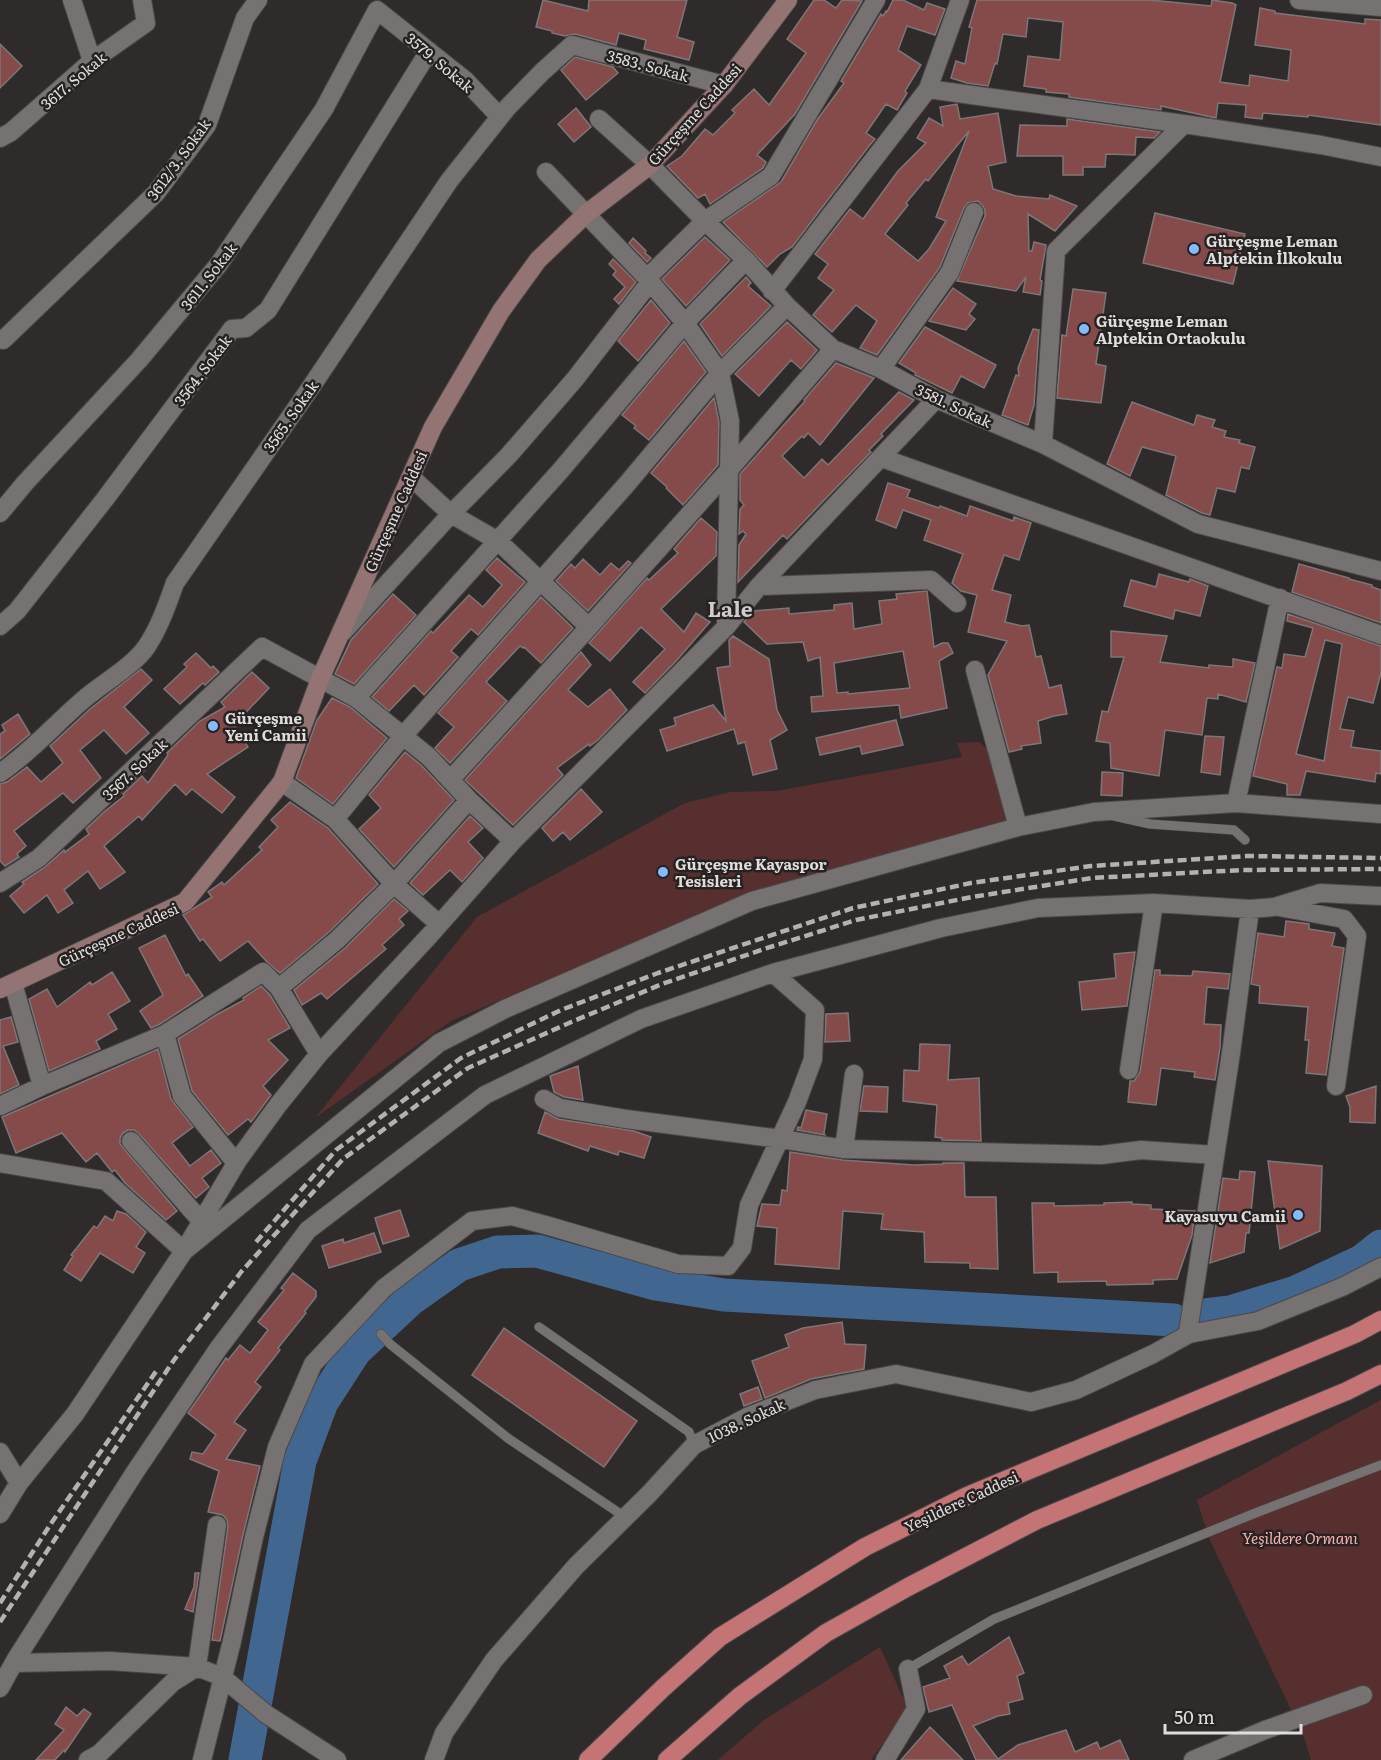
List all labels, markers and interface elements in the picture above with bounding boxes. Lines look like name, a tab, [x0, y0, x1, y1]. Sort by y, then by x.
street label: 3579. Sokak	[401, 27, 480, 98]
street label: 3583. Sokak	[604, 43, 692, 87]
street label: 3617. Sokak	[35, 45, 112, 114]
street label: Gürçeşme Caddesi	[642, 58, 746, 170]
street label: 3612/3. Sokak	[140, 113, 216, 205]
place label: Gürçeşme Leman Alptekin İlkokulu	[1206, 229, 1342, 269]
street label: 3611. Sokak	[174, 237, 242, 315]
marker: Gürçeşme Leman Alptekin İlkokulu	[1187, 242, 1201, 256]
place label: Gürçeşme Leman Alptekin Ortaokulu	[1096, 309, 1246, 349]
marker: Gürçeşme Leman Alptekin Ortaokulu	[1077, 322, 1091, 336]
street label: 3564. Sokak	[168, 329, 237, 410]
street label: 3565. Sokak	[257, 375, 324, 457]
street label: 3581. Sokak	[912, 377, 997, 433]
street label: Gürçeşme Caddesi	[358, 447, 432, 575]
district label: Lale	[707, 592, 753, 623]
place label: Gürçeşme Yeni Camii	[225, 706, 307, 746]
marker: Gürçeşme Yeni Camii	[206, 719, 220, 733]
street label: 3567. Sokak	[96, 732, 172, 805]
place label: Gürçeşme Kayaspor Tesisleri	[675, 852, 827, 892]
marker: Gürçeşme Kayaspor Tesisleri	[656, 865, 670, 879]
street label: Gürçeşme Caddesi	[54, 896, 182, 972]
place label: Kayasuyu Camii	[1165, 1204, 1287, 1227]
marker: Kayasuyu Camii	[1291, 1208, 1305, 1222]
street label: 1038. Sokak	[704, 1392, 789, 1448]
street label: Yeşildere Caddesi	[900, 1464, 1022, 1538]
park label: Yeşildere Ormanı	[1242, 1526, 1358, 1549]
scale bar	[1165, 1697, 1302, 1735]
text: 50 m	[1174, 1703, 1215, 1730]

